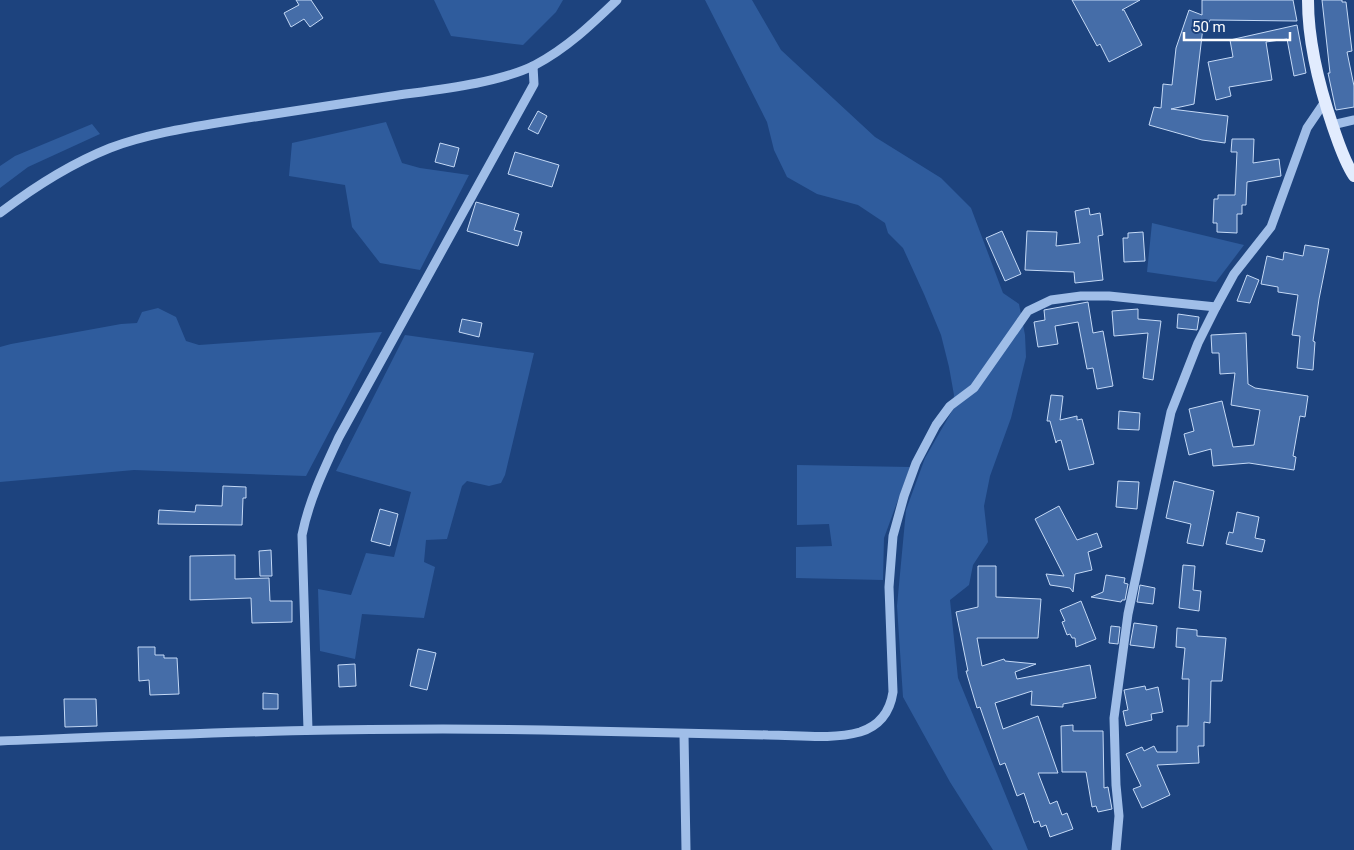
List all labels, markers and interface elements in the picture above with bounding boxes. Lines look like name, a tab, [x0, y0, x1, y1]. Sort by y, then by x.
scale bar	[1184, 10, 1290, 42]
text: 50 m	[1192, 18, 1226, 36]

